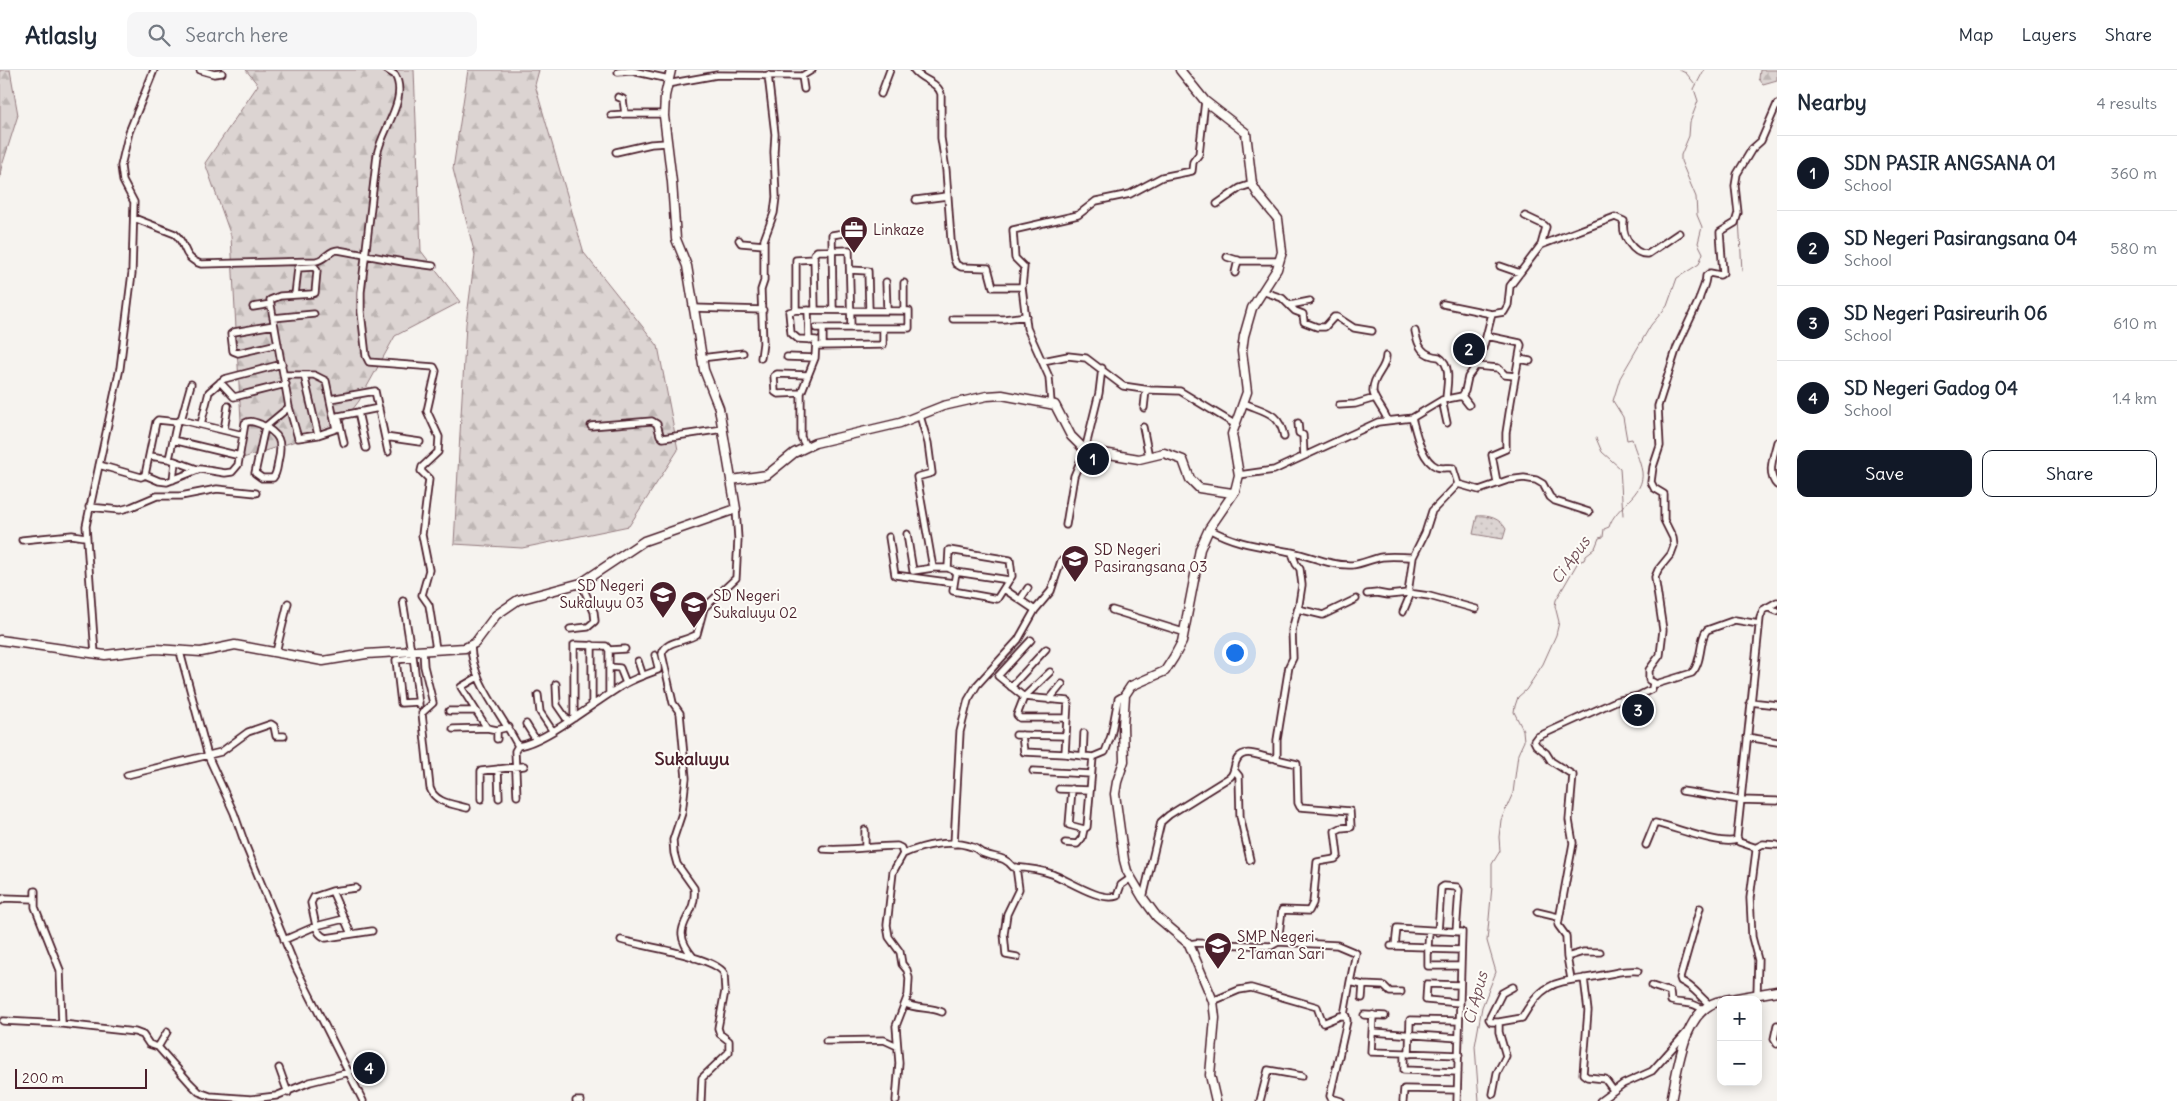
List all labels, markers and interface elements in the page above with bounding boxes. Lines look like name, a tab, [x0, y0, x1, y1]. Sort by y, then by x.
search box	[127, 12, 477, 57]
text: Atlasly	[25, 20, 97, 50]
icon: search	[145, 21, 173, 49]
text: Search here	[185, 23, 288, 47]
text: Map	[1958, 23, 1993, 46]
text: Layers	[2021, 23, 2077, 46]
text: Share	[2105, 23, 2152, 46]
text: Nearby	[1797, 89, 1867, 116]
text: 4 results	[2096, 93, 2157, 113]
text: SDN PASIR ANGSANA 01	[1844, 151, 2056, 175]
text: 1	[1810, 163, 1816, 183]
text: 360 m	[2110, 163, 2157, 183]
text: School	[1844, 175, 1892, 195]
office icon: Linkaze	[839, 215, 869, 254]
place label: Linkaze	[873, 220, 924, 239]
text: SD Negeri Pasirangsana 04	[1844, 226, 2077, 250]
text: 2	[1809, 238, 1817, 258]
text: 580 m	[2110, 238, 2157, 258]
text: School	[1844, 250, 1892, 270]
text: SD Negeri Pasireurih 06	[1844, 301, 2047, 325]
text: 3	[1808, 313, 1818, 333]
text: 610 m	[2113, 313, 2157, 333]
text: School	[1844, 325, 1892, 345]
pin: 2	[1453, 330, 1485, 368]
text: SD Negeri Gadog 04	[1844, 376, 2018, 400]
text: 4	[1808, 388, 1818, 408]
text: 1.4 km	[2112, 388, 2157, 408]
text: School	[1844, 400, 1892, 420]
pin: 1	[1077, 440, 1109, 478]
button: Save	[1797, 450, 1972, 497]
button: Share	[1982, 450, 2157, 497]
water label: Ci Apus	[1546, 532, 1594, 588]
place label: SD Negeri Pasirangsana 03	[1094, 540, 1208, 576]
school or university icon: SD Negeri Pasirangsana 03	[1060, 544, 1090, 583]
place label: SD Negeri Sukaluyu 03	[560, 576, 644, 612]
school or university icon: SD Negeri Sukaluyu 03	[648, 580, 678, 619]
place label: SD Negeri Sukaluyu 02	[713, 586, 797, 622]
school or university icon: SD Negeri Sukaluyu 02	[679, 590, 709, 629]
your location	[1222, 640, 1248, 666]
pin: 3	[1622, 691, 1654, 729]
district label: Sukaluyu	[654, 747, 730, 770]
place label: SMP Negeri 2 Taman Sari	[1237, 927, 1325, 963]
school or university icon: SMP Negeri 2 Taman Sari	[1203, 931, 1233, 970]
water label: Ci Apus	[1458, 969, 1492, 1027]
map controls	[1717, 996, 1762, 1086]
button: +	[1717, 996, 1762, 1041]
button: −	[1717, 1041, 1762, 1086]
pin: 4	[353, 1049, 385, 1087]
scale bar	[15, 1066, 148, 1089]
text: 200 m	[22, 1069, 64, 1087]

